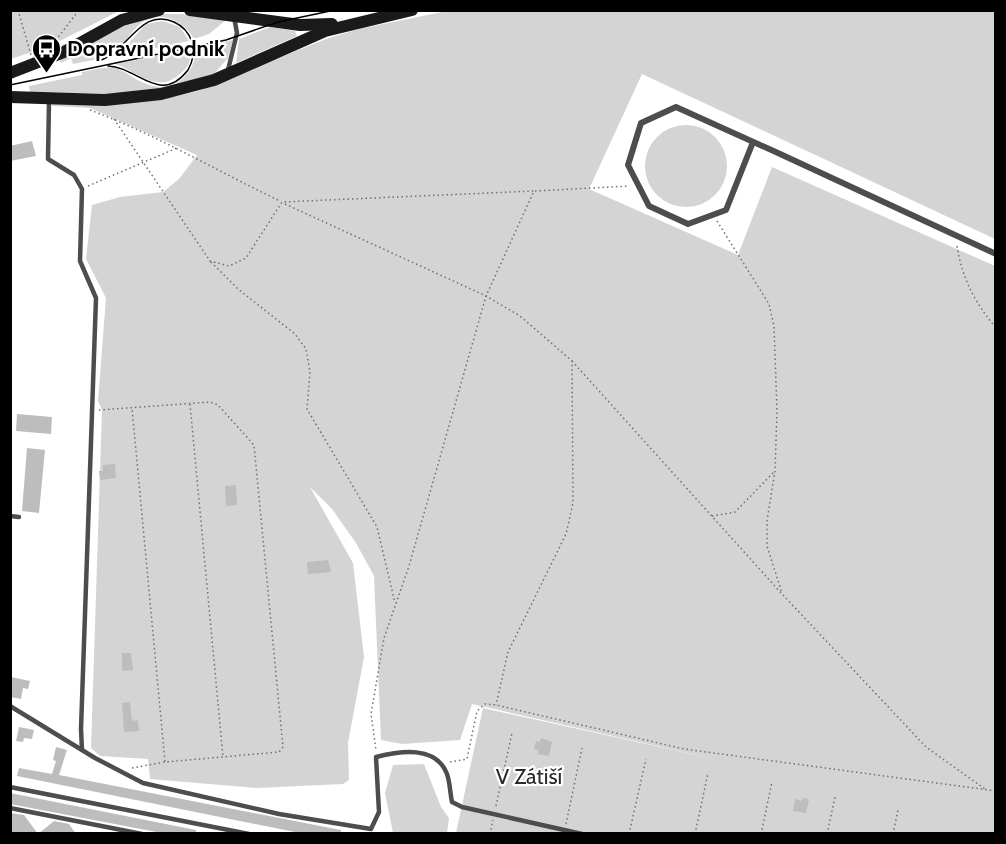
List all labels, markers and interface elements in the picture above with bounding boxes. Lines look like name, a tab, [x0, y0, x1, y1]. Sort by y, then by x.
bus stop icon: Dopravní podnik	[30, 32, 62, 74]
place label: Dopravní podnik	[67, 35, 225, 62]
park label: V Zátiší	[496, 763, 563, 790]

